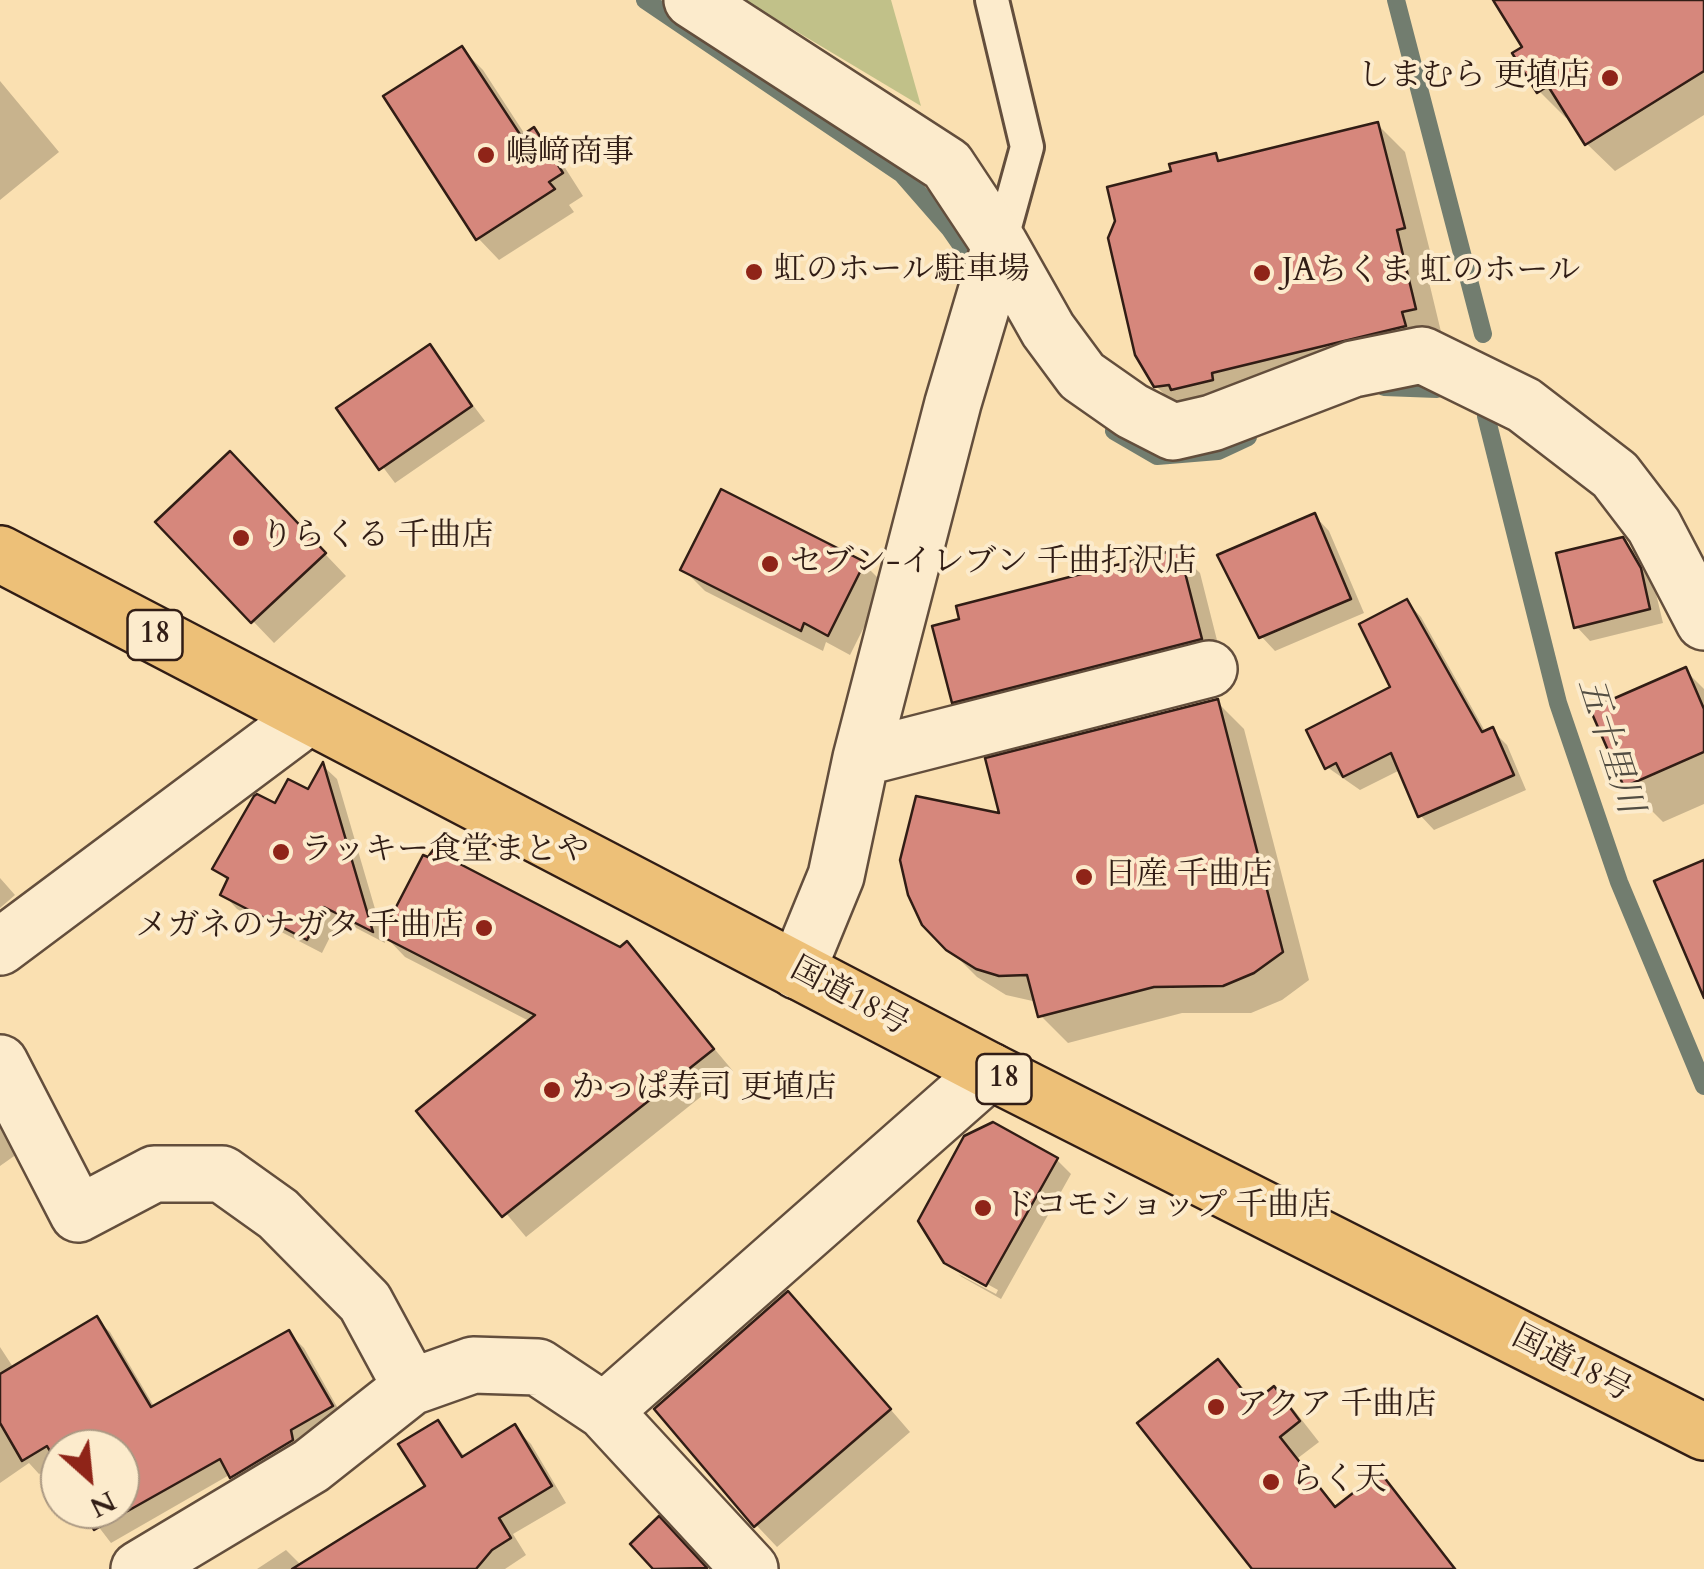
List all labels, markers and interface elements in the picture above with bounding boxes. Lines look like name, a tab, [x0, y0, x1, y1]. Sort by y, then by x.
place label: しまむら 更埴店	[1357, 59, 1590, 97]
marker: しまむら 更埴店	[1599, 67, 1621, 89]
place label: 嶋﨑商事	[506, 136, 634, 174]
marker: 嶋﨑商事	[475, 144, 497, 166]
place label: 虹のホール駐車場	[774, 253, 1030, 291]
place label: JAちくま 虹のホール	[1282, 254, 1580, 292]
marker: 虹のホール駐車場	[743, 261, 765, 283]
marker: JAちくま 虹のホール	[1251, 262, 1273, 284]
place label: りらくる 千曲店	[261, 519, 494, 557]
marker: りらくる 千曲店	[230, 527, 252, 549]
place label: セブン-イレブン 千曲打沢店	[790, 545, 1197, 583]
marker: セブン-イレブン 千曲打沢店	[759, 553, 781, 575]
road number: 18	[128, 610, 182, 660]
water label: 五十里川	[1566, 673, 1650, 819]
place label: ラッキー食堂まとや	[301, 833, 589, 871]
marker: ラッキー食堂まとや	[270, 841, 292, 863]
place label: 日産 千曲店	[1104, 858, 1273, 896]
marker: 日産 千曲店	[1073, 866, 1095, 888]
place label: メガネのナガタ 千曲店	[135, 909, 464, 947]
marker: メガネのナガタ 千曲店	[473, 917, 495, 939]
street label: 国道18号	[783, 951, 915, 1045]
road number: 18	[976, 1054, 1032, 1104]
place label: かっぱ寿司 更埴店	[572, 1071, 837, 1109]
marker: かっぱ寿司 更埴店	[541, 1079, 563, 1101]
place label: ドコモショップ 千曲店	[1003, 1189, 1332, 1227]
marker: ドコモショップ 千曲店	[972, 1197, 994, 1219]
street label: 国道18号	[1505, 1319, 1637, 1411]
place label: アクア 千曲店	[1236, 1388, 1437, 1426]
marker: アクア 千曲店	[1205, 1396, 1227, 1418]
north arrow	[40, 1429, 140, 1529]
place label: らく天	[1291, 1463, 1387, 1501]
marker: らく天	[1260, 1471, 1282, 1493]
text: N	[83, 1482, 122, 1526]

